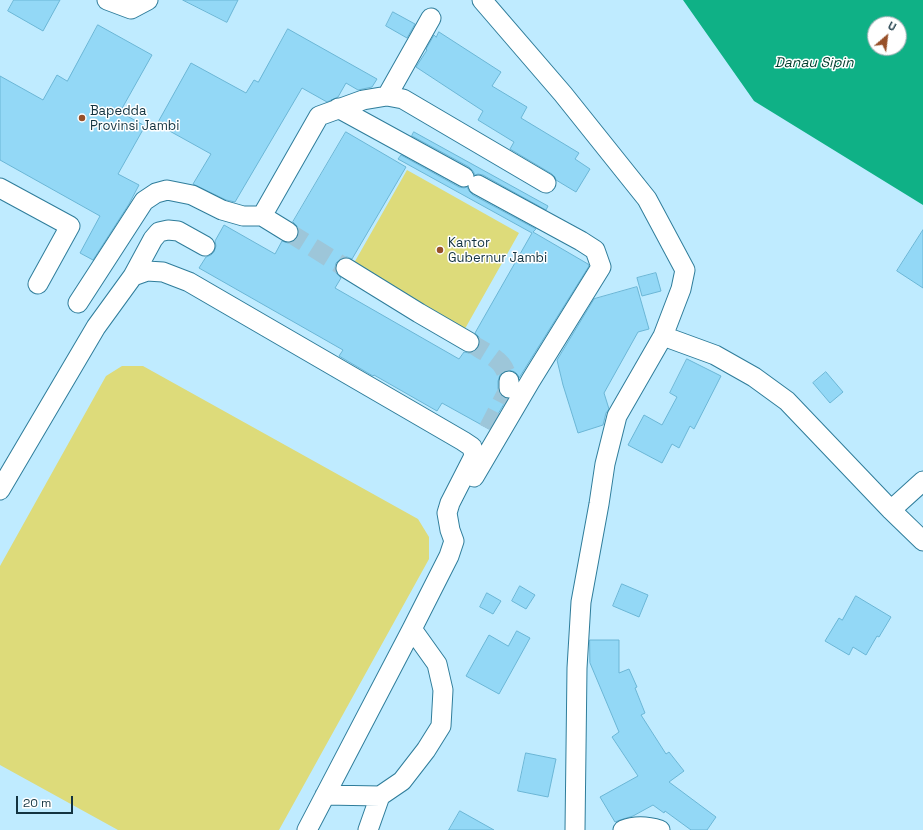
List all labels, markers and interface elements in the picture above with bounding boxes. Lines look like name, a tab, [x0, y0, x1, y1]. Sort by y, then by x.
north arrow	[867, 16, 907, 56]
text: U	[886, 18, 899, 34]
water label: Danau Sipin	[775, 55, 853, 71]
place label: Bapedda Provinsi Jambi	[90, 103, 179, 134]
marker: Bapedda Provinsi Jambi	[77, 113, 87, 123]
place label: Kantor Gubernur Jambi	[448, 235, 547, 266]
marker: Kantor Gubernur Jambi	[435, 245, 445, 255]
scale bar	[18, 788, 75, 814]
text: 20 m	[23, 795, 51, 811]

